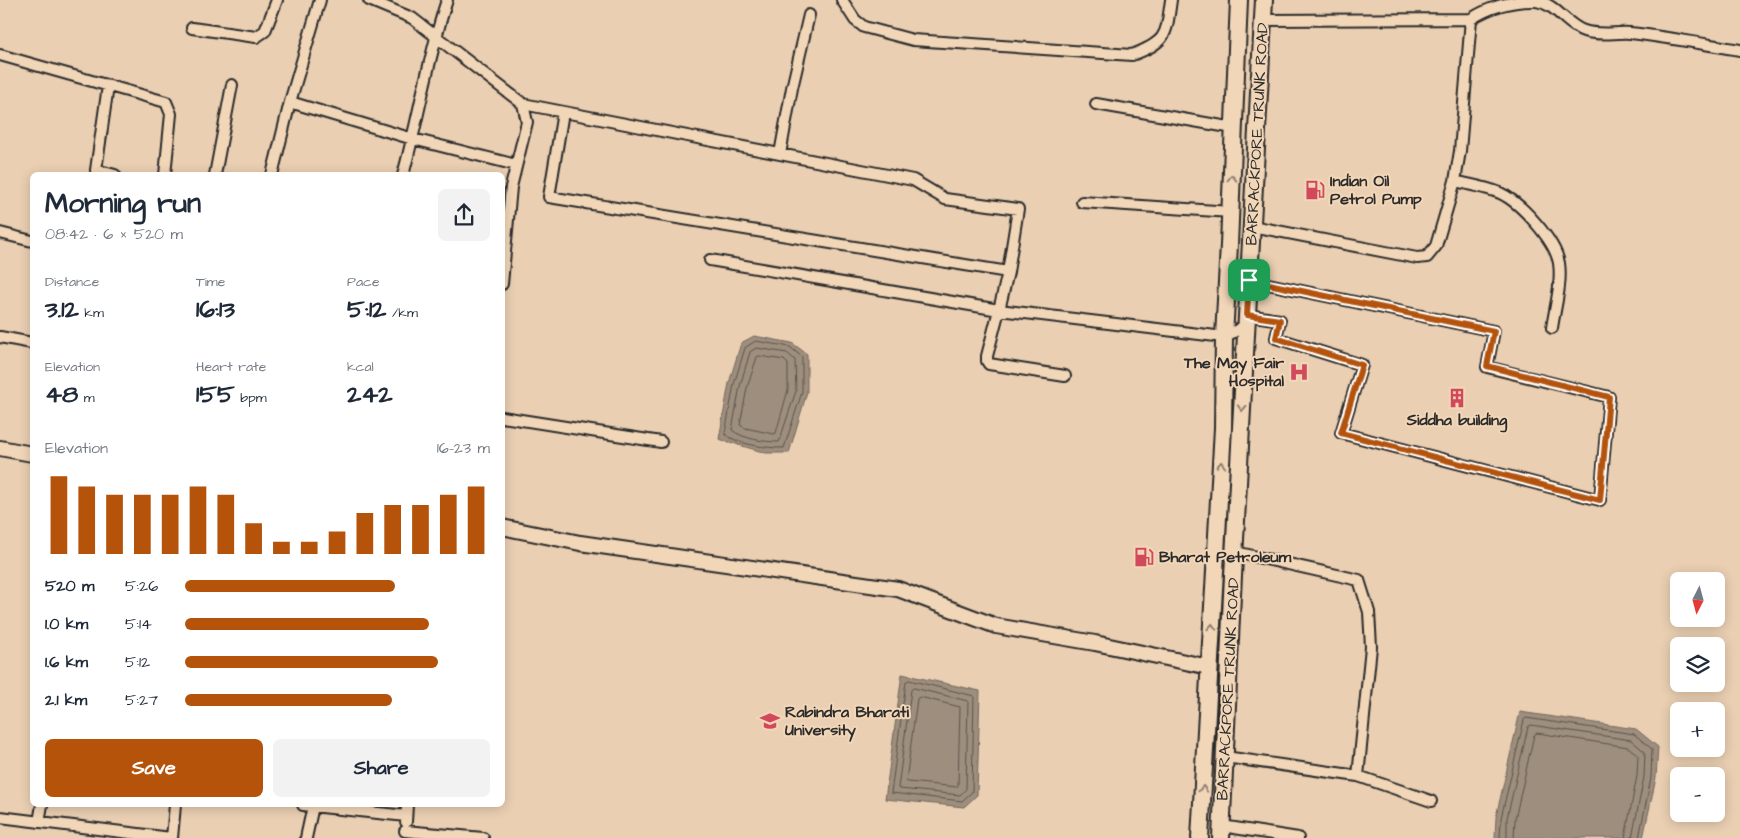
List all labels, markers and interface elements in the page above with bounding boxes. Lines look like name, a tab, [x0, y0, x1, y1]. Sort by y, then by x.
street label: BARRACKPORE TRUNK ROAD	[1240, 22, 1274, 246]
place label: Indian Oil Petrol Pump	[1330, 170, 1422, 210]
one-way arrow	[1227, 174, 1237, 182]
fuel station icon: Indian Oil Petrol Pump	[1304, 179, 1326, 201]
text: Morning run	[45, 184, 201, 223]
button: share	[438, 189, 490, 241]
text: 08:42 · 6 × 520 m	[45, 223, 183, 245]
pin	[1228, 259, 1270, 301]
icon: arrive	[1235, 266, 1263, 294]
text: Distance	[45, 272, 99, 292]
text: Time	[196, 272, 225, 292]
text: Pace	[347, 272, 379, 292]
text: 3.12	[45, 292, 79, 327]
text: 16:13	[196, 292, 235, 327]
text: 5:12	[347, 292, 386, 327]
text: km	[79, 303, 104, 323]
text: /km	[386, 303, 418, 323]
place label: The May Fair Hospital	[1183, 352, 1284, 392]
text: Elevation	[45, 357, 100, 377]
text: Heart rate	[196, 357, 266, 377]
text: kcal	[347, 357, 374, 377]
hospital icon: The May Fair Hospital	[1288, 361, 1310, 383]
text: 48	[45, 377, 78, 412]
text: 155	[196, 377, 235, 412]
text: 242	[347, 377, 393, 412]
building icon: Siddha building	[1446, 387, 1468, 409]
text: m	[78, 388, 95, 408]
text: bpm	[235, 388, 267, 408]
one-way arrow	[1237, 405, 1248, 413]
place label: Siddha building	[1406, 409, 1508, 433]
text: Elevation	[45, 437, 108, 459]
text: 16–23 m	[437, 437, 490, 459]
one-way arrow	[1215, 461, 1226, 469]
fuel station icon: Bharat Petroleum	[1133, 546, 1155, 568]
place label: Bharat Petroleum	[1159, 546, 1292, 568]
north arrow	[1670, 572, 1725, 628]
map controls	[1670, 572, 1725, 822]
text: 520 m	[45, 575, 94, 597]
text: 5:26	[125, 575, 158, 597]
street label: BARRACKPORE TRUNK ROAD	[1211, 577, 1245, 801]
text: 1.0 km	[45, 613, 88, 635]
text: 5:14	[125, 613, 152, 635]
one-way arrow	[1206, 623, 1217, 631]
button: layers	[1670, 637, 1725, 692]
text: 1.6 km	[45, 651, 88, 673]
text: 5:12	[125, 651, 150, 673]
text: 2.1 km	[45, 689, 87, 711]
text: 5:27	[125, 689, 158, 711]
place label: Rabindra Bharati University	[785, 701, 909, 742]
button: +	[1670, 702, 1725, 757]
school or university icon: Rabindra Bharati University	[759, 710, 781, 732]
button: Save	[45, 739, 263, 797]
button: Share	[273, 739, 490, 797]
button: −	[1670, 767, 1725, 822]
one-way arrow	[1197, 785, 1208, 793]

